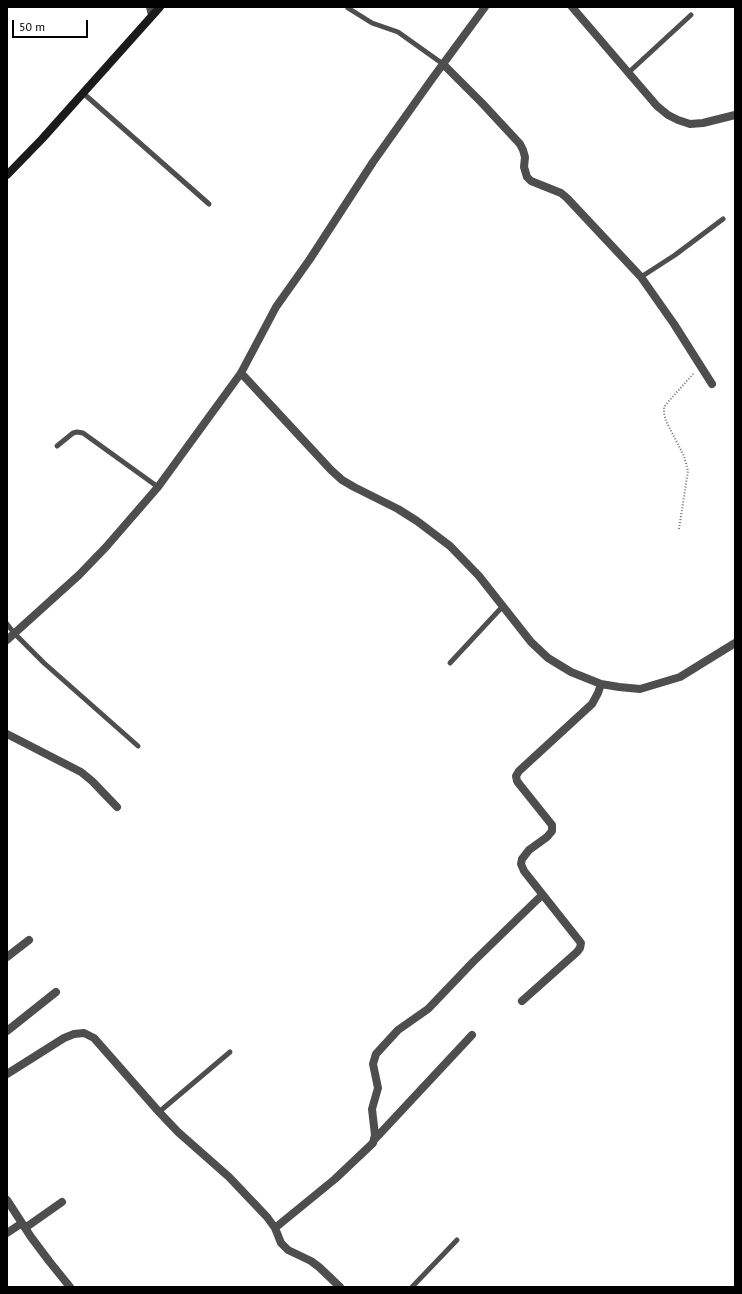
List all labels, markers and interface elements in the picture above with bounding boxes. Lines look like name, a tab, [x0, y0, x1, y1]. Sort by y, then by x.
scale bar	[14, 12, 90, 38]
text: 50 m	[19, 19, 45, 34]

